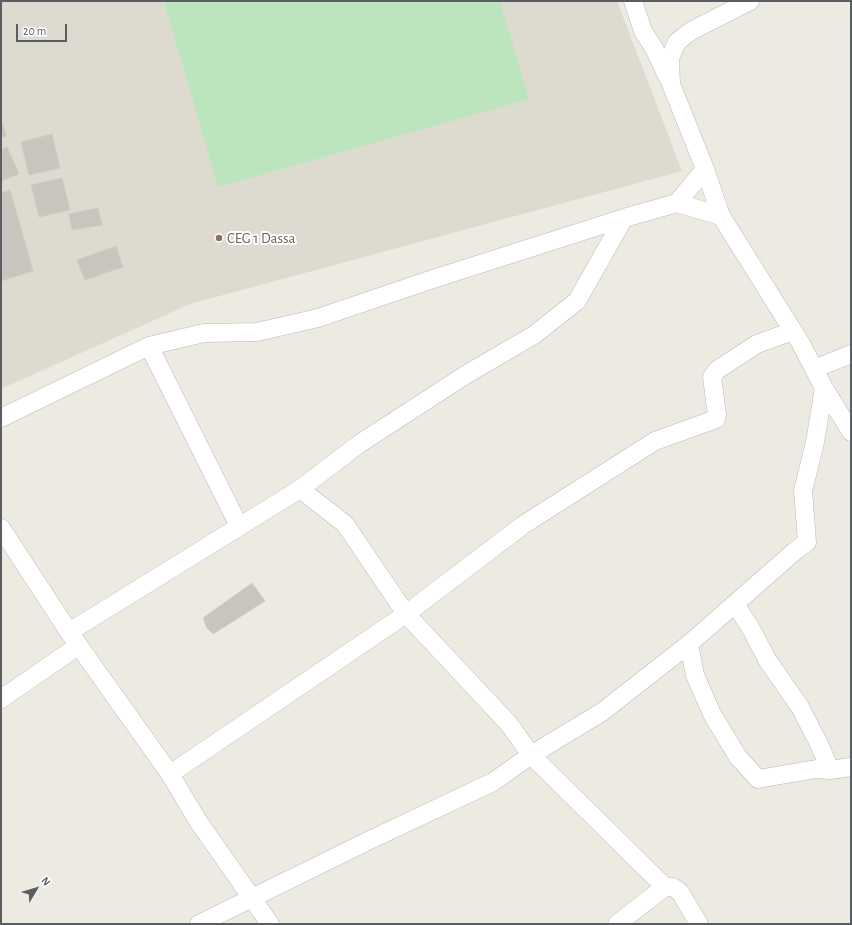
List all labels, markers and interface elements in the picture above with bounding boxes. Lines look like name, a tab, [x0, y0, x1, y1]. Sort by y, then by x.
scale bar	[18, 16, 69, 42]
text: 20 m	[23, 25, 46, 37]
place label: CEG 1 Dassa	[227, 229, 296, 247]
marker: CEG 1 Dassa	[214, 233, 224, 243]
north arrow	[16, 869, 56, 909]
text: N	[39, 875, 53, 888]

